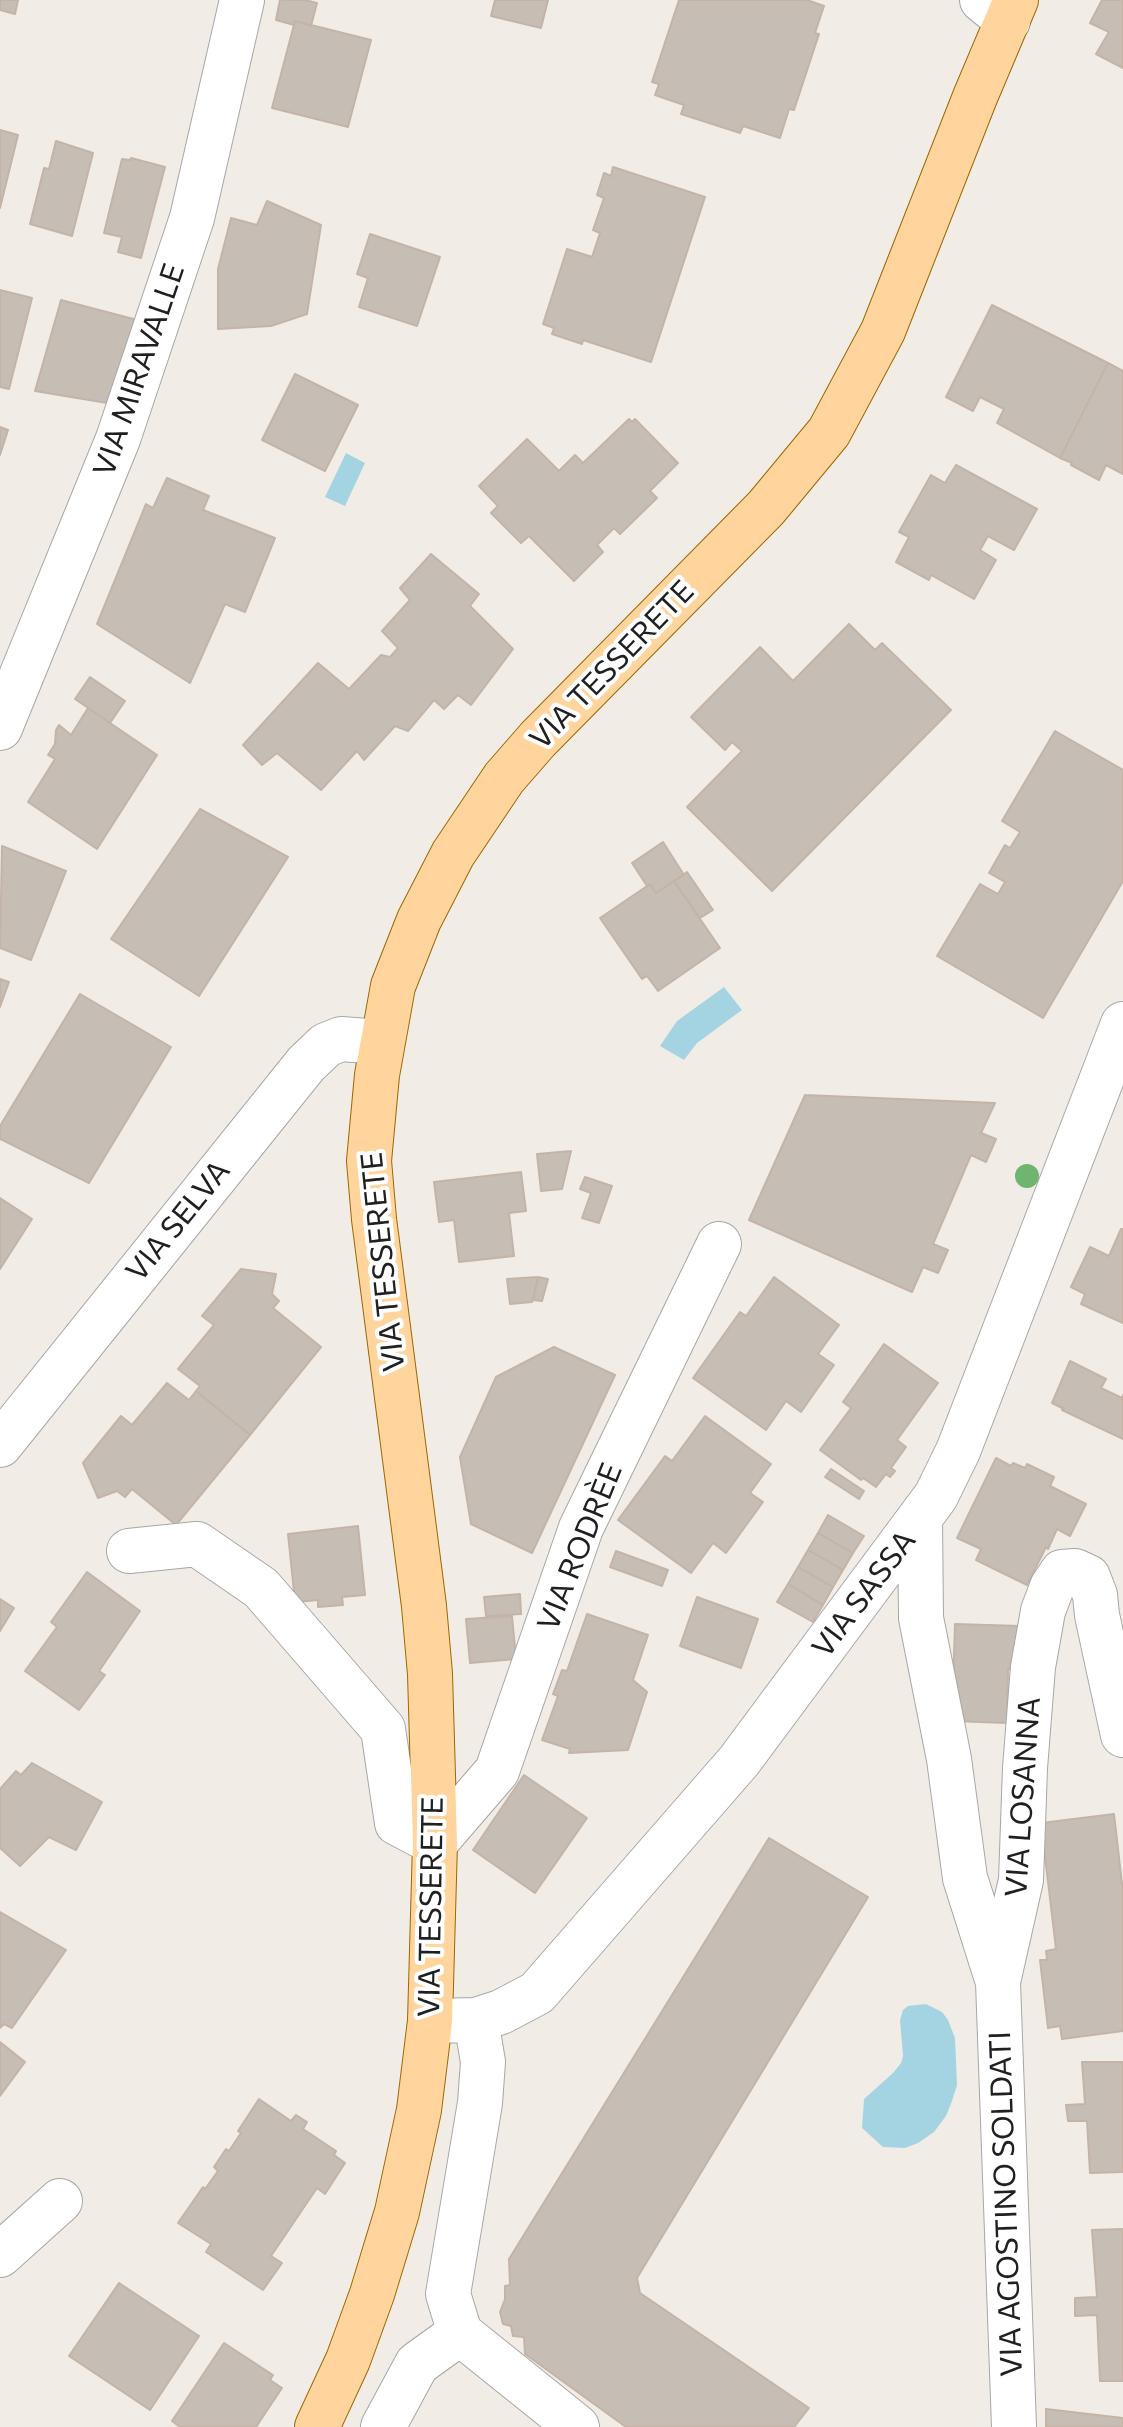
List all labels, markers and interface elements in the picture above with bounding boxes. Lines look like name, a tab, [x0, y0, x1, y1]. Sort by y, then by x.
street label: VIA MIRAVALLE	[86, 259, 192, 481]
street label: VIA TESSERETE	[523, 573, 701, 757]
street label: VIA TESSERETE	[354, 1151, 412, 1373]
street label: VIA SELVA	[118, 1153, 238, 1289]
street label: VIA RODRÈE	[530, 1458, 630, 1636]
street label: VIA SASSA	[805, 1523, 923, 1665]
street label: VIA LOSANNA	[998, 1696, 1048, 1898]
street label: VIA TESSERETE	[411, 1797, 451, 2017]
street label: VIA AGOSTINO SOLDATI	[982, 2031, 1030, 2377]

